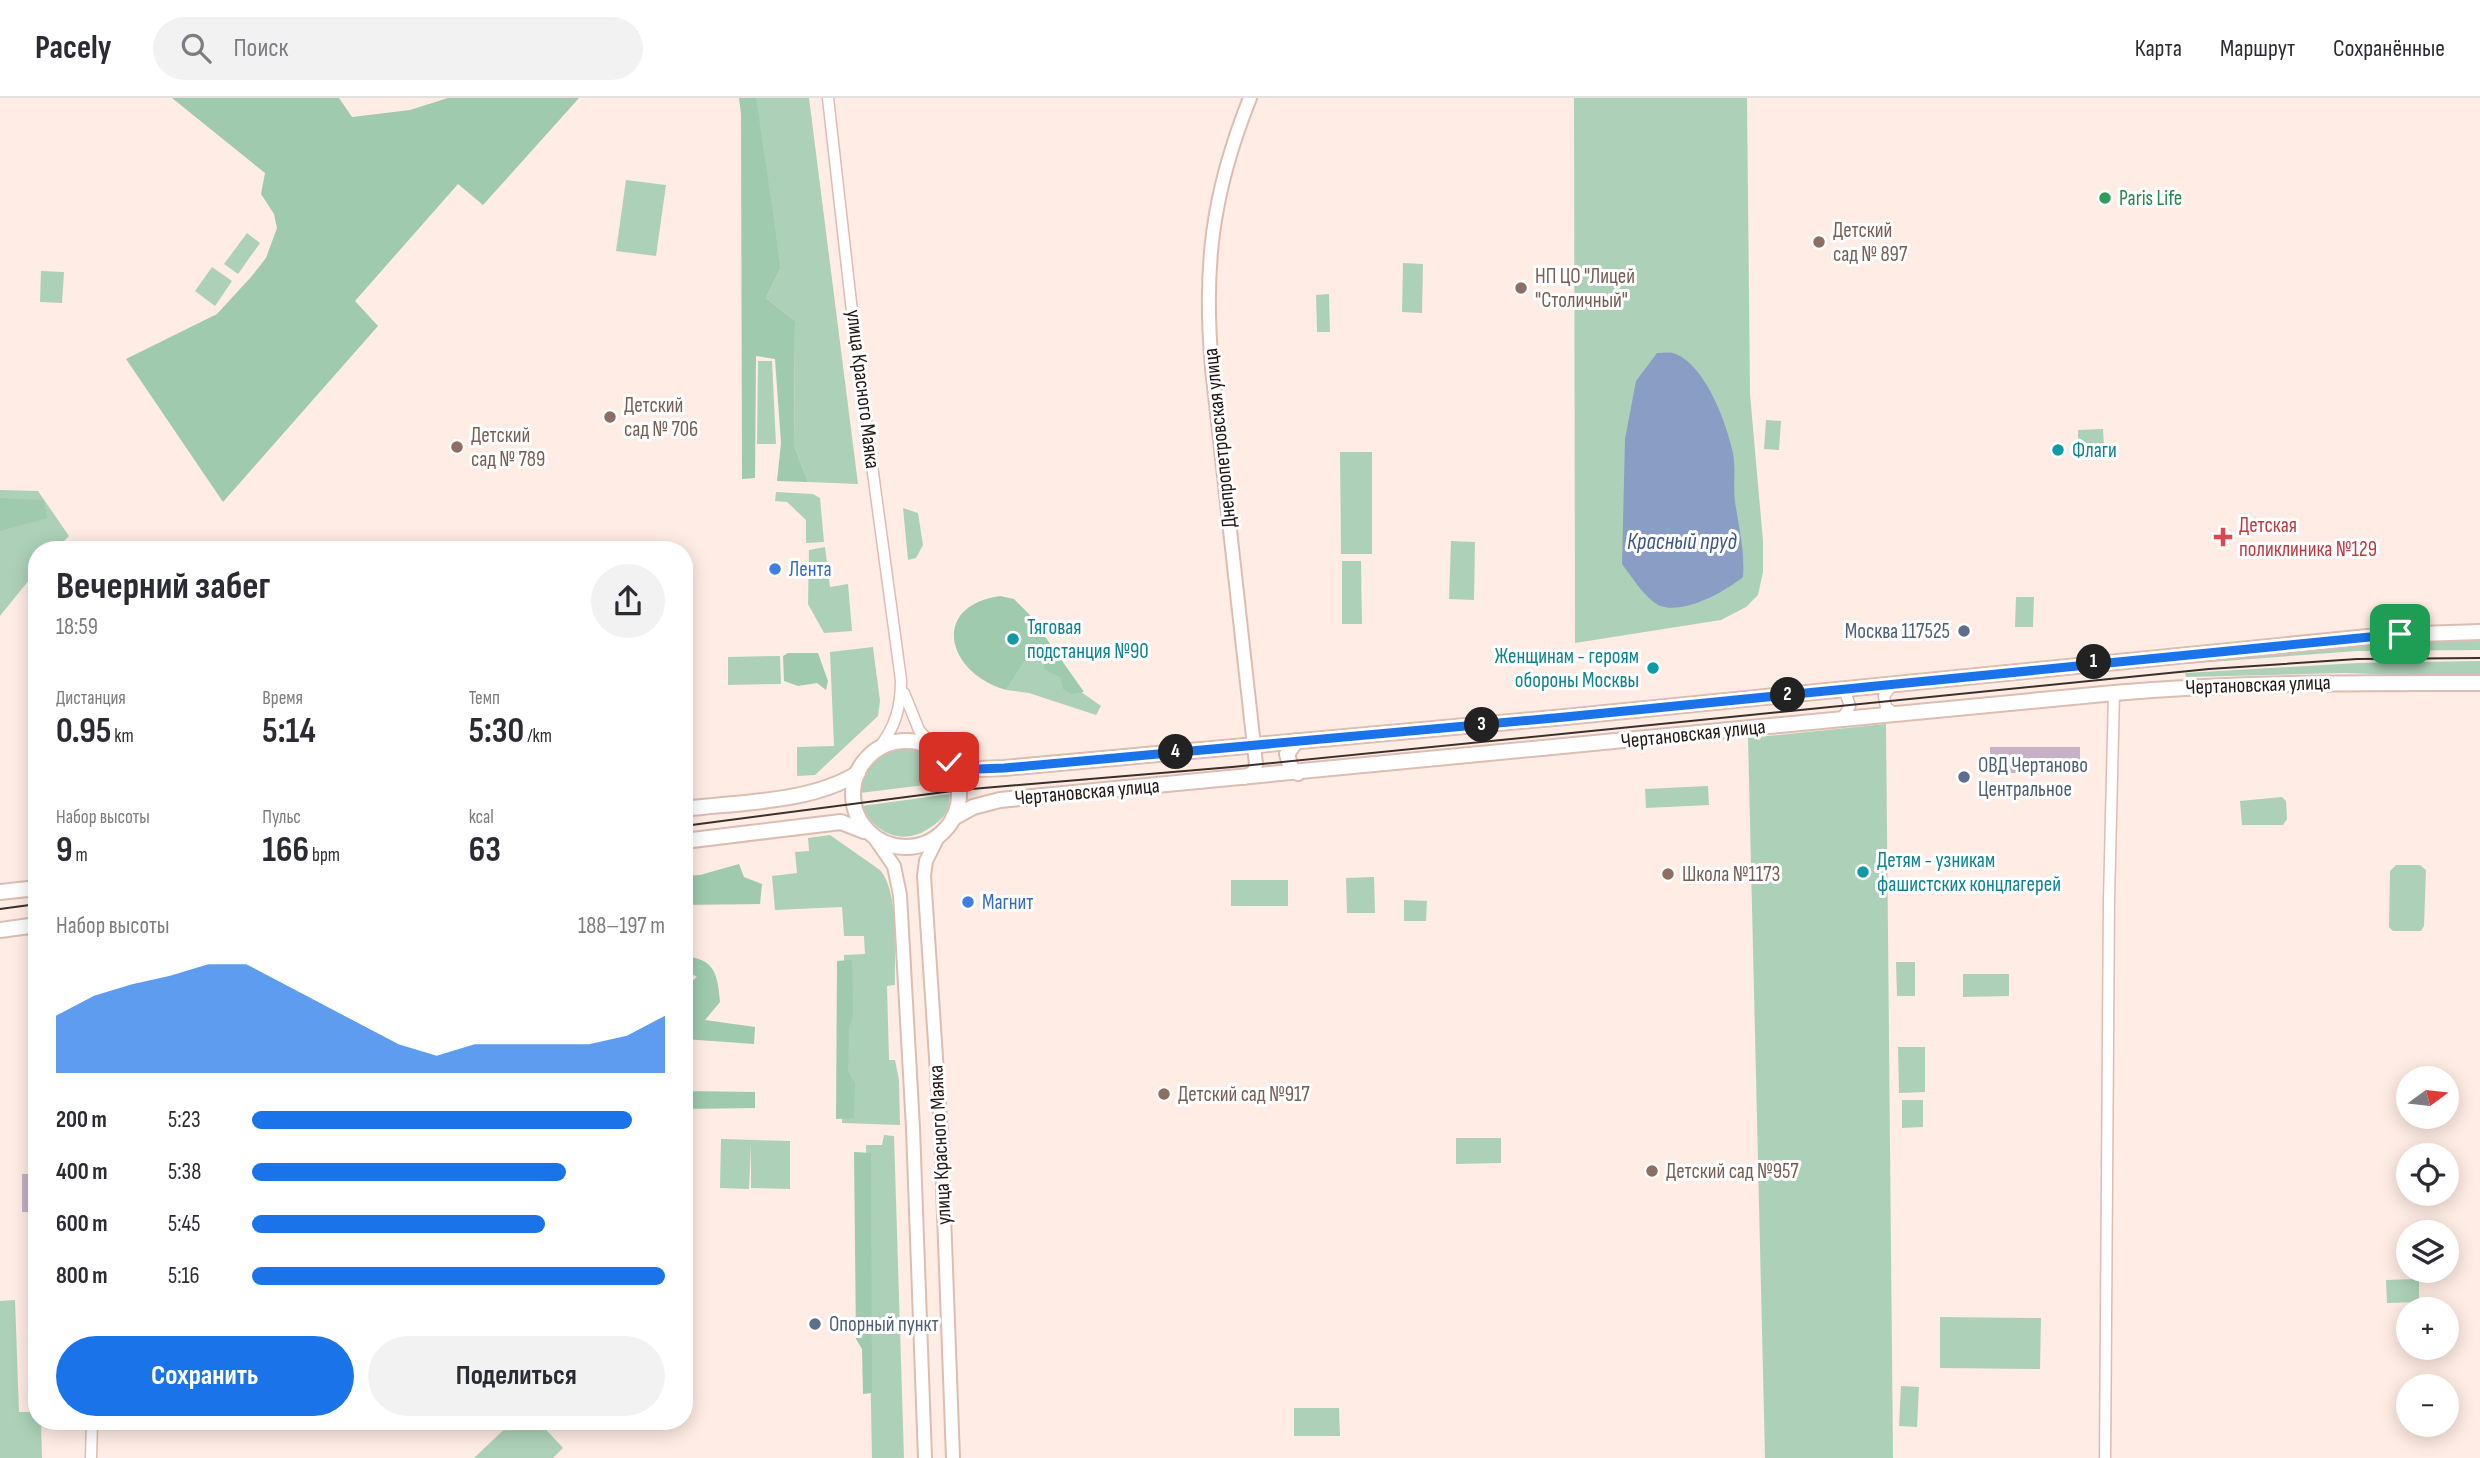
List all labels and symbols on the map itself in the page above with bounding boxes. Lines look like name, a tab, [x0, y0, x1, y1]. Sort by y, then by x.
place label: Paris Life	[2119, 186, 2182, 211]
marker: Paris Life	[2097, 190, 2113, 206]
place label: Детский сад № 897	[1833, 218, 1908, 267]
marker: Детский сад № 897	[1811, 234, 1827, 250]
place label: НП ЦО "Лицей "Столичный"	[1535, 264, 1635, 313]
marker: НП ЦО "Лицей "Столичный"	[1513, 280, 1529, 296]
street label: улица Красного Маяка	[841, 308, 885, 470]
street label: Днепропетровская улица	[1198, 347, 1242, 529]
place label: Детский сад № 706	[624, 393, 698, 442]
marker: Детский сад № 706	[602, 409, 618, 425]
place label: Детский сад № 789	[471, 423, 545, 472]
place label: Флаги	[2072, 438, 2117, 463]
marker: Детский сад № 789	[449, 439, 465, 455]
marker: Флаги	[2050, 442, 2066, 458]
place label: Детская поликлиника №129	[2239, 513, 2377, 562]
marker: Детская поликлиника №129	[2213, 527, 2233, 547]
water label: Красный пруд	[1627, 528, 1738, 556]
place label: Лента	[789, 557, 832, 582]
marker: Лента	[767, 561, 783, 577]
pin	[2370, 604, 2430, 664]
place label: Тяговая подстанция №90	[1027, 615, 1149, 664]
place label: Москва 117525	[1845, 619, 1950, 644]
marker: Москва 117525	[1956, 623, 1972, 639]
marker: Тяговая подстанция №90	[1005, 631, 1021, 647]
place label: Женщинам - героям обороны Москвы	[1494, 644, 1639, 693]
pin: 1	[2076, 644, 2112, 680]
marker: Женщинам - героям обороны Москвы	[1645, 660, 1661, 676]
street label: Чертановская улица	[2185, 670, 2331, 700]
pin: 2	[1770, 678, 1806, 712]
pin: 3	[1464, 708, 1500, 742]
street label: Чертановская улица	[1619, 714, 1767, 754]
pin	[919, 732, 979, 792]
pin: 4	[1158, 734, 1194, 770]
place label: ОВД Чертаново Центральное	[1978, 753, 2088, 802]
marker: ОВД Чертаново Центральное	[1956, 769, 1972, 785]
street label: Чертановская улица	[1013, 773, 1161, 811]
place label: Детям - узникам фашистских концлагерей	[1877, 848, 2061, 897]
place label: Школа №1173	[1682, 862, 1780, 887]
marker: Детям - узникам фашистских концлагерей	[1855, 864, 1871, 880]
marker: Школа №1173	[1660, 866, 1676, 882]
place label: Магнит	[982, 890, 1033, 915]
marker: Магнит	[960, 894, 976, 910]
street label: улица Красного Маяка	[923, 1064, 957, 1226]
north arrow	[2396, 1066, 2459, 1129]
place label: Детский сад №917	[1178, 1082, 1310, 1107]
marker: Детский сад №917	[1156, 1086, 1172, 1102]
place label: Детский сад №957	[1666, 1159, 1799, 1184]
marker: Детский сад №957	[1644, 1163, 1660, 1179]
place label: Опорный пункт	[829, 1312, 939, 1337]
marker: Опорный пункт	[807, 1316, 823, 1332]

